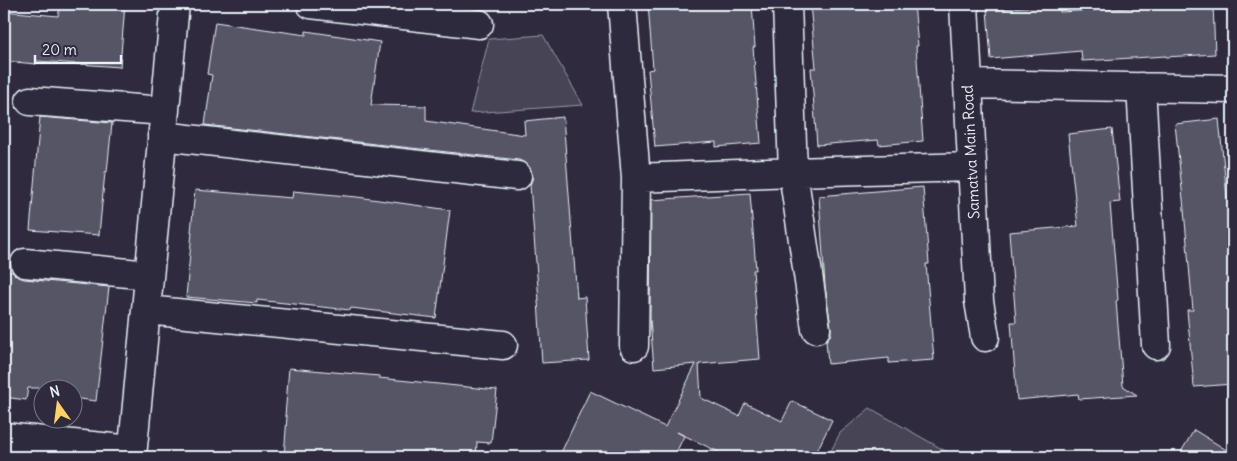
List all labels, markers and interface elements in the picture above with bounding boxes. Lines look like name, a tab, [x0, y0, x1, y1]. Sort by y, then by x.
scale bar	[35, 32, 121, 64]
text: 20 m	[42, 40, 77, 59]
street label: Samatva Main Road	[957, 84, 984, 220]
north arrow	[32, 378, 82, 428]
text: N	[48, 381, 62, 401]

